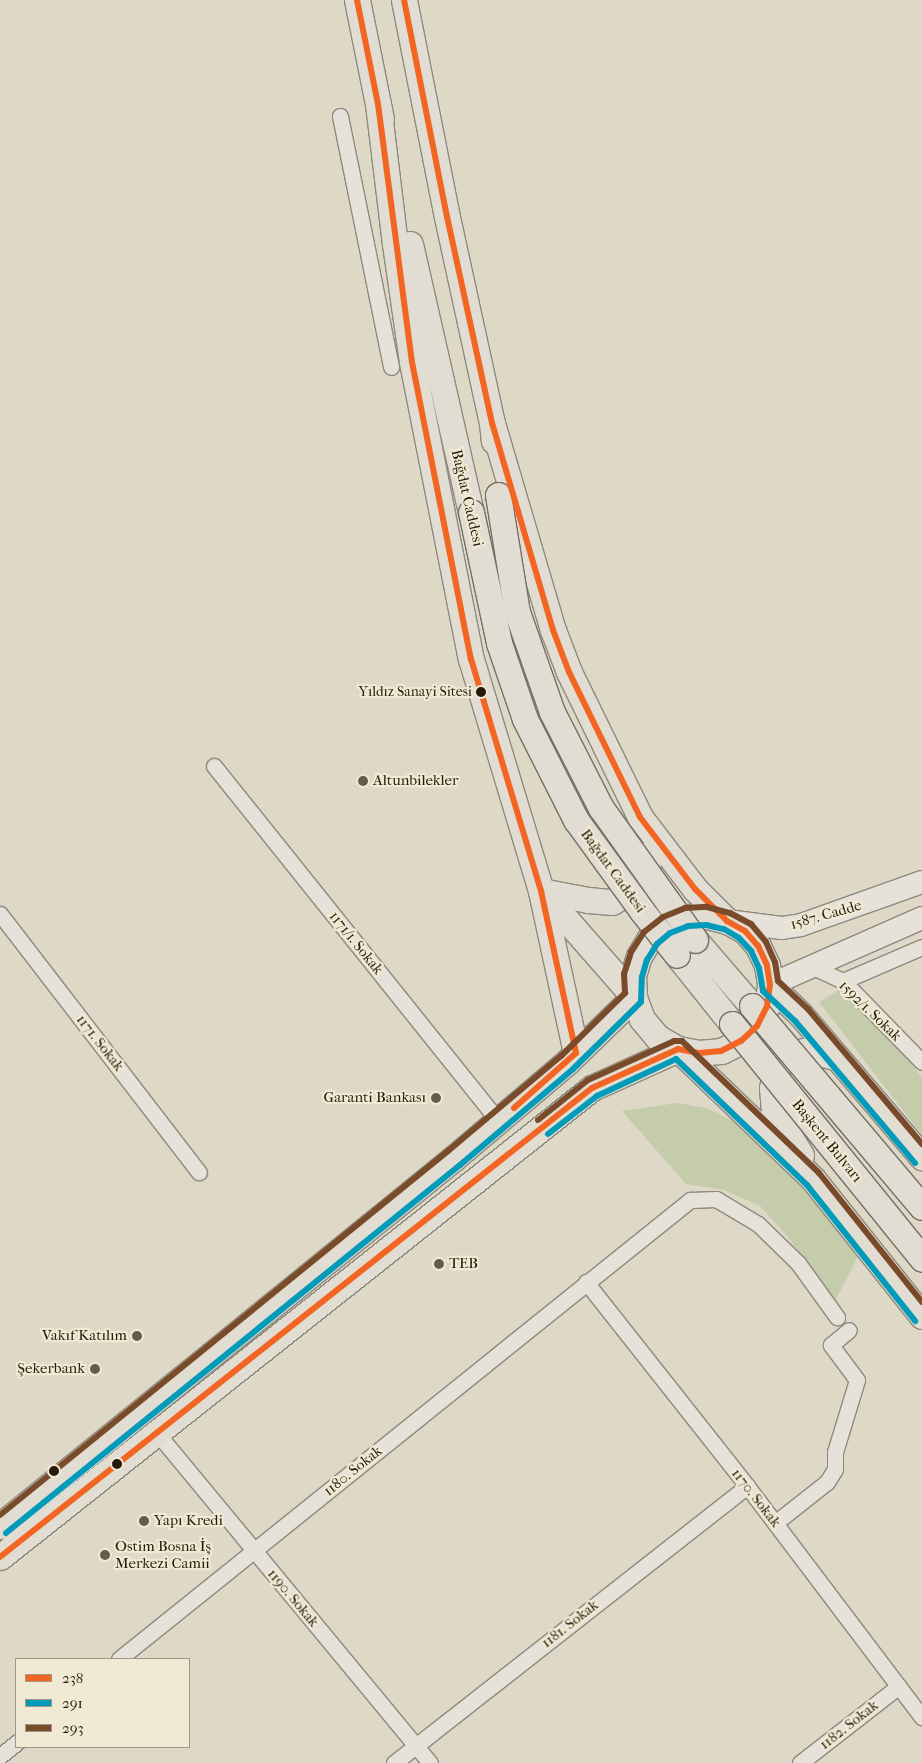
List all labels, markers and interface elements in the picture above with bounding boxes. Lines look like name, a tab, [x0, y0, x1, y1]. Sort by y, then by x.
street label: Bağdat Caddesi	[447, 448, 487, 548]
place label: Yıldız Sanayi Sitesi	[359, 684, 472, 700]
marker: Yıldız Sanayi Sitesi	[476, 687, 486, 697]
place label: Altunbilekler	[373, 772, 458, 790]
marker: Altunbilekler	[357, 775, 369, 787]
street label: Bağdat Caddesi	[577, 826, 649, 916]
street label: 1587. Cadde	[788, 896, 864, 934]
street label: 1171/1. Sokak	[325, 908, 387, 978]
street label: 1592/1. Sokak	[835, 977, 905, 1045]
street label: 1171. Sokak	[72, 1011, 128, 1075]
place label: Garanti Bankası	[324, 1089, 426, 1107]
marker: Garanti Bankası	[430, 1092, 442, 1104]
street label: Başkent Bulvarı	[788, 1096, 866, 1186]
place label: TEB	[449, 1255, 478, 1273]
marker: TEB	[433, 1258, 445, 1270]
place label: Vakıf Katılım	[42, 1327, 127, 1345]
marker: Vakıf Katılım	[131, 1330, 143, 1342]
place label: Şekerbank	[17, 1360, 85, 1378]
marker: Şekerbank	[89, 1363, 101, 1375]
street label: 1180. Sokak	[320, 1442, 386, 1500]
unlabelled marker	[112, 1459, 122, 1469]
street label: 1170. Sokak	[727, 1465, 785, 1531]
unlabelled marker	[49, 1466, 59, 1476]
place label: Yapı Kredi	[154, 1512, 223, 1530]
marker: Yapı Kredi	[138, 1515, 150, 1527]
place label: Ostim Bosna İş Merkezi Camii	[115, 1537, 211, 1572]
marker: Ostim Bosna İş Merkezi Camii	[99, 1549, 111, 1561]
street label: 1190. Sokak	[263, 1565, 323, 1631]
street label: 1181. Sokak	[538, 1596, 602, 1652]
legend	[15, 1658, 190, 1748]
text: 238	[62, 1669, 83, 1687]
text: 291	[62, 1694, 83, 1712]
street label: 1182. Sokak	[816, 1696, 882, 1754]
text: 293	[62, 1719, 84, 1737]

